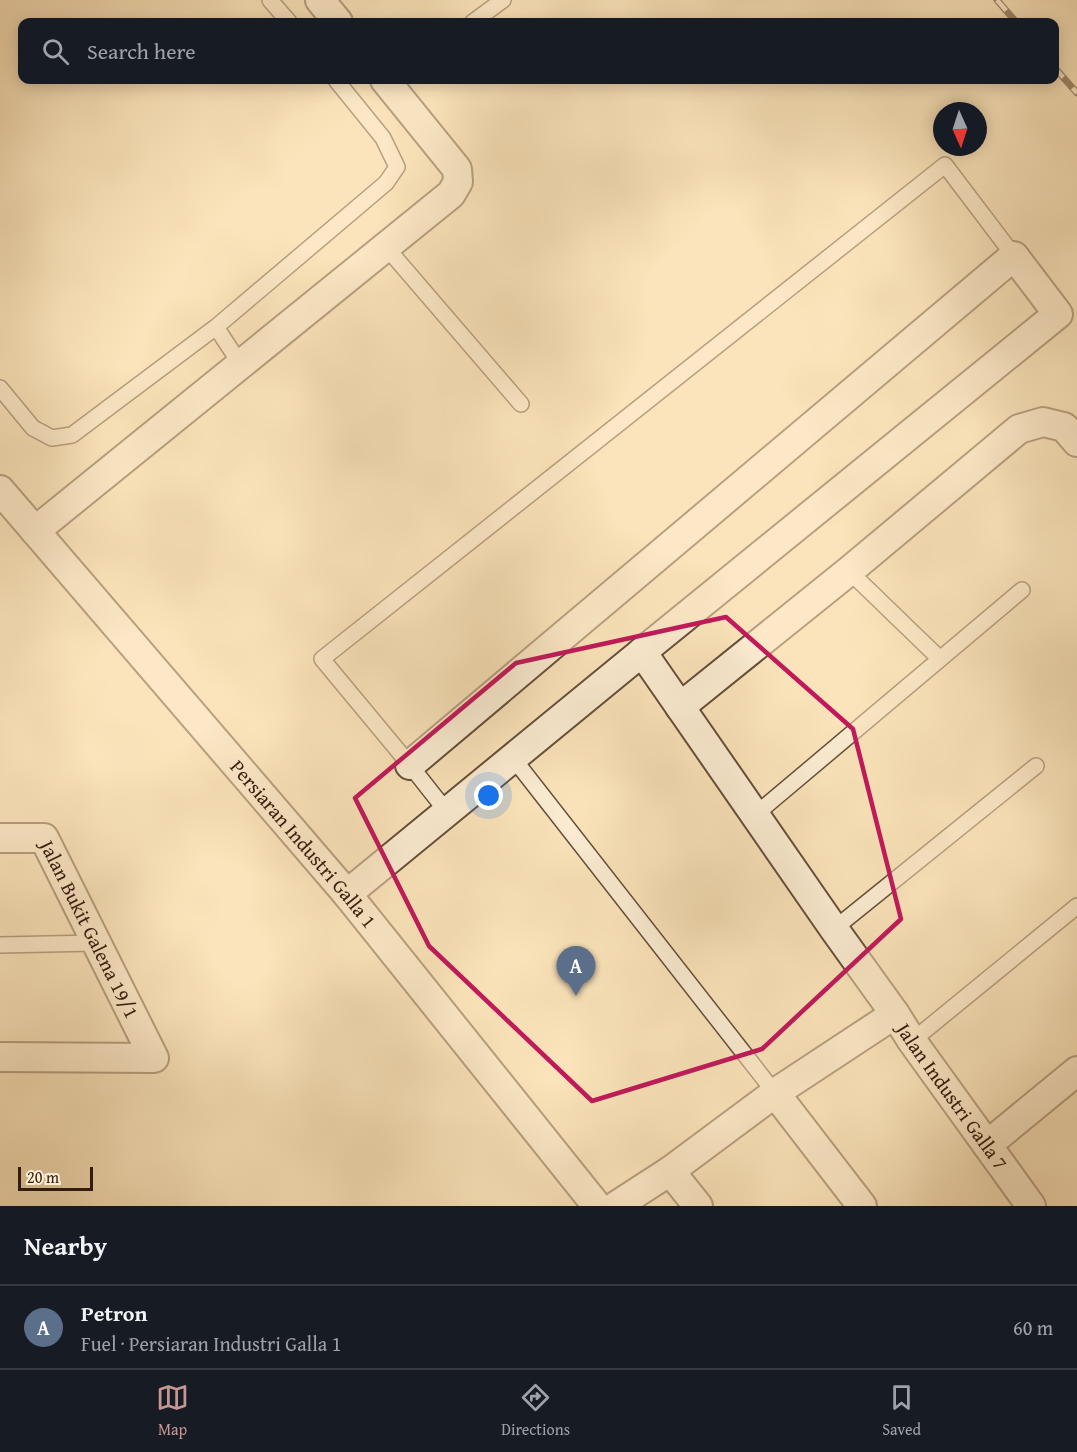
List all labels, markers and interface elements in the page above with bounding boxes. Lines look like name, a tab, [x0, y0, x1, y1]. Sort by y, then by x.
search box	[18, 18, 1059, 84]
icon: search	[39, 35, 72, 68]
text: Search here	[87, 35, 196, 67]
north arrow	[933, 102, 987, 156]
street label: Persiaran Industri Galla 1	[224, 753, 384, 934]
your location	[474, 781, 503, 810]
street label: Jalan Bukit Galena 19/1	[32, 832, 147, 1023]
pin: A	[556, 946, 596, 996]
street label: Jalan Industri Galla 7	[888, 1014, 1015, 1176]
scale bar	[18, 1164, 93, 1192]
text: 20 m	[27, 1165, 59, 1189]
text: Nearby	[24, 1226, 107, 1265]
text: Petron	[81, 1297, 147, 1329]
text: A	[37, 1313, 50, 1342]
text: 60 m	[1013, 1313, 1053, 1342]
text: Fuel · Persiaran Industri Galla 1	[81, 1329, 341, 1358]
tab: Map	[156, 1381, 189, 1441]
tab: Directions	[501, 1381, 570, 1441]
tab: Saved	[882, 1381, 921, 1441]

